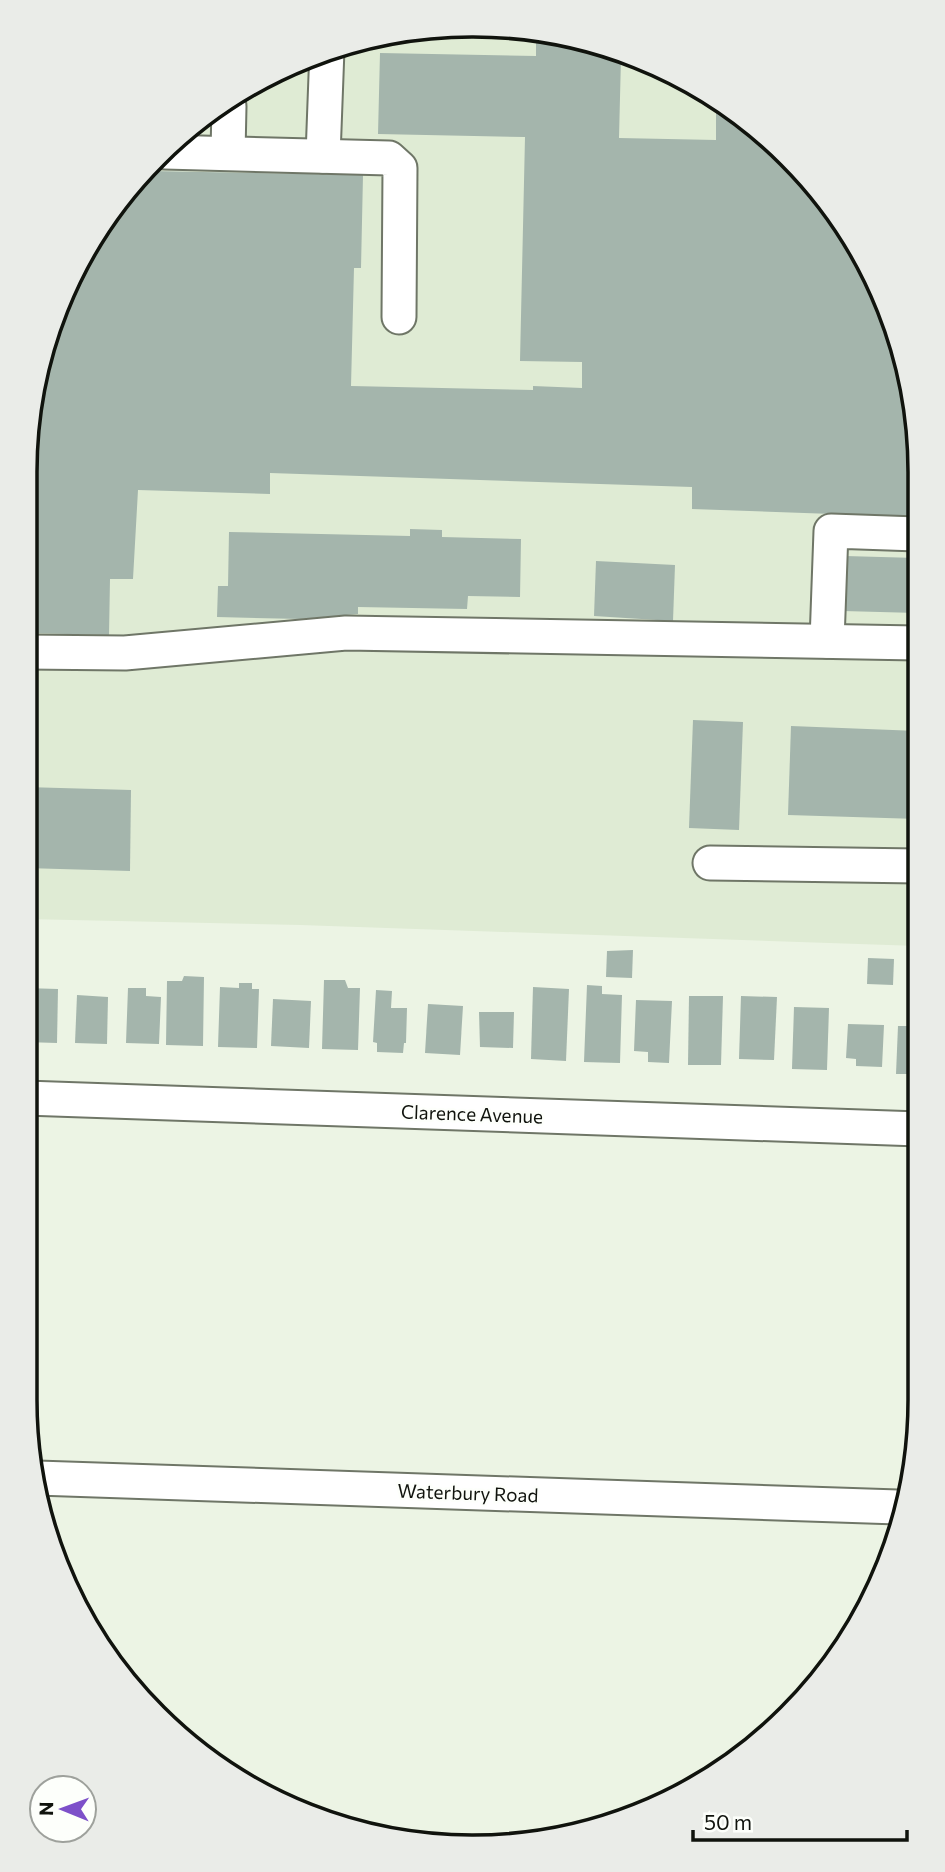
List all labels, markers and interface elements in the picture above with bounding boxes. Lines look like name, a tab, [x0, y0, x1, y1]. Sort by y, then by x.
street label: Clarence Avenue	[400, 1100, 544, 1127]
street label: Waterbury Road	[397, 1479, 539, 1506]
north arrow	[28, 1774, 98, 1844]
scale bar	[693, 1798, 906, 1842]
text: N	[34, 1801, 57, 1816]
text: 50 m	[704, 1809, 752, 1834]

